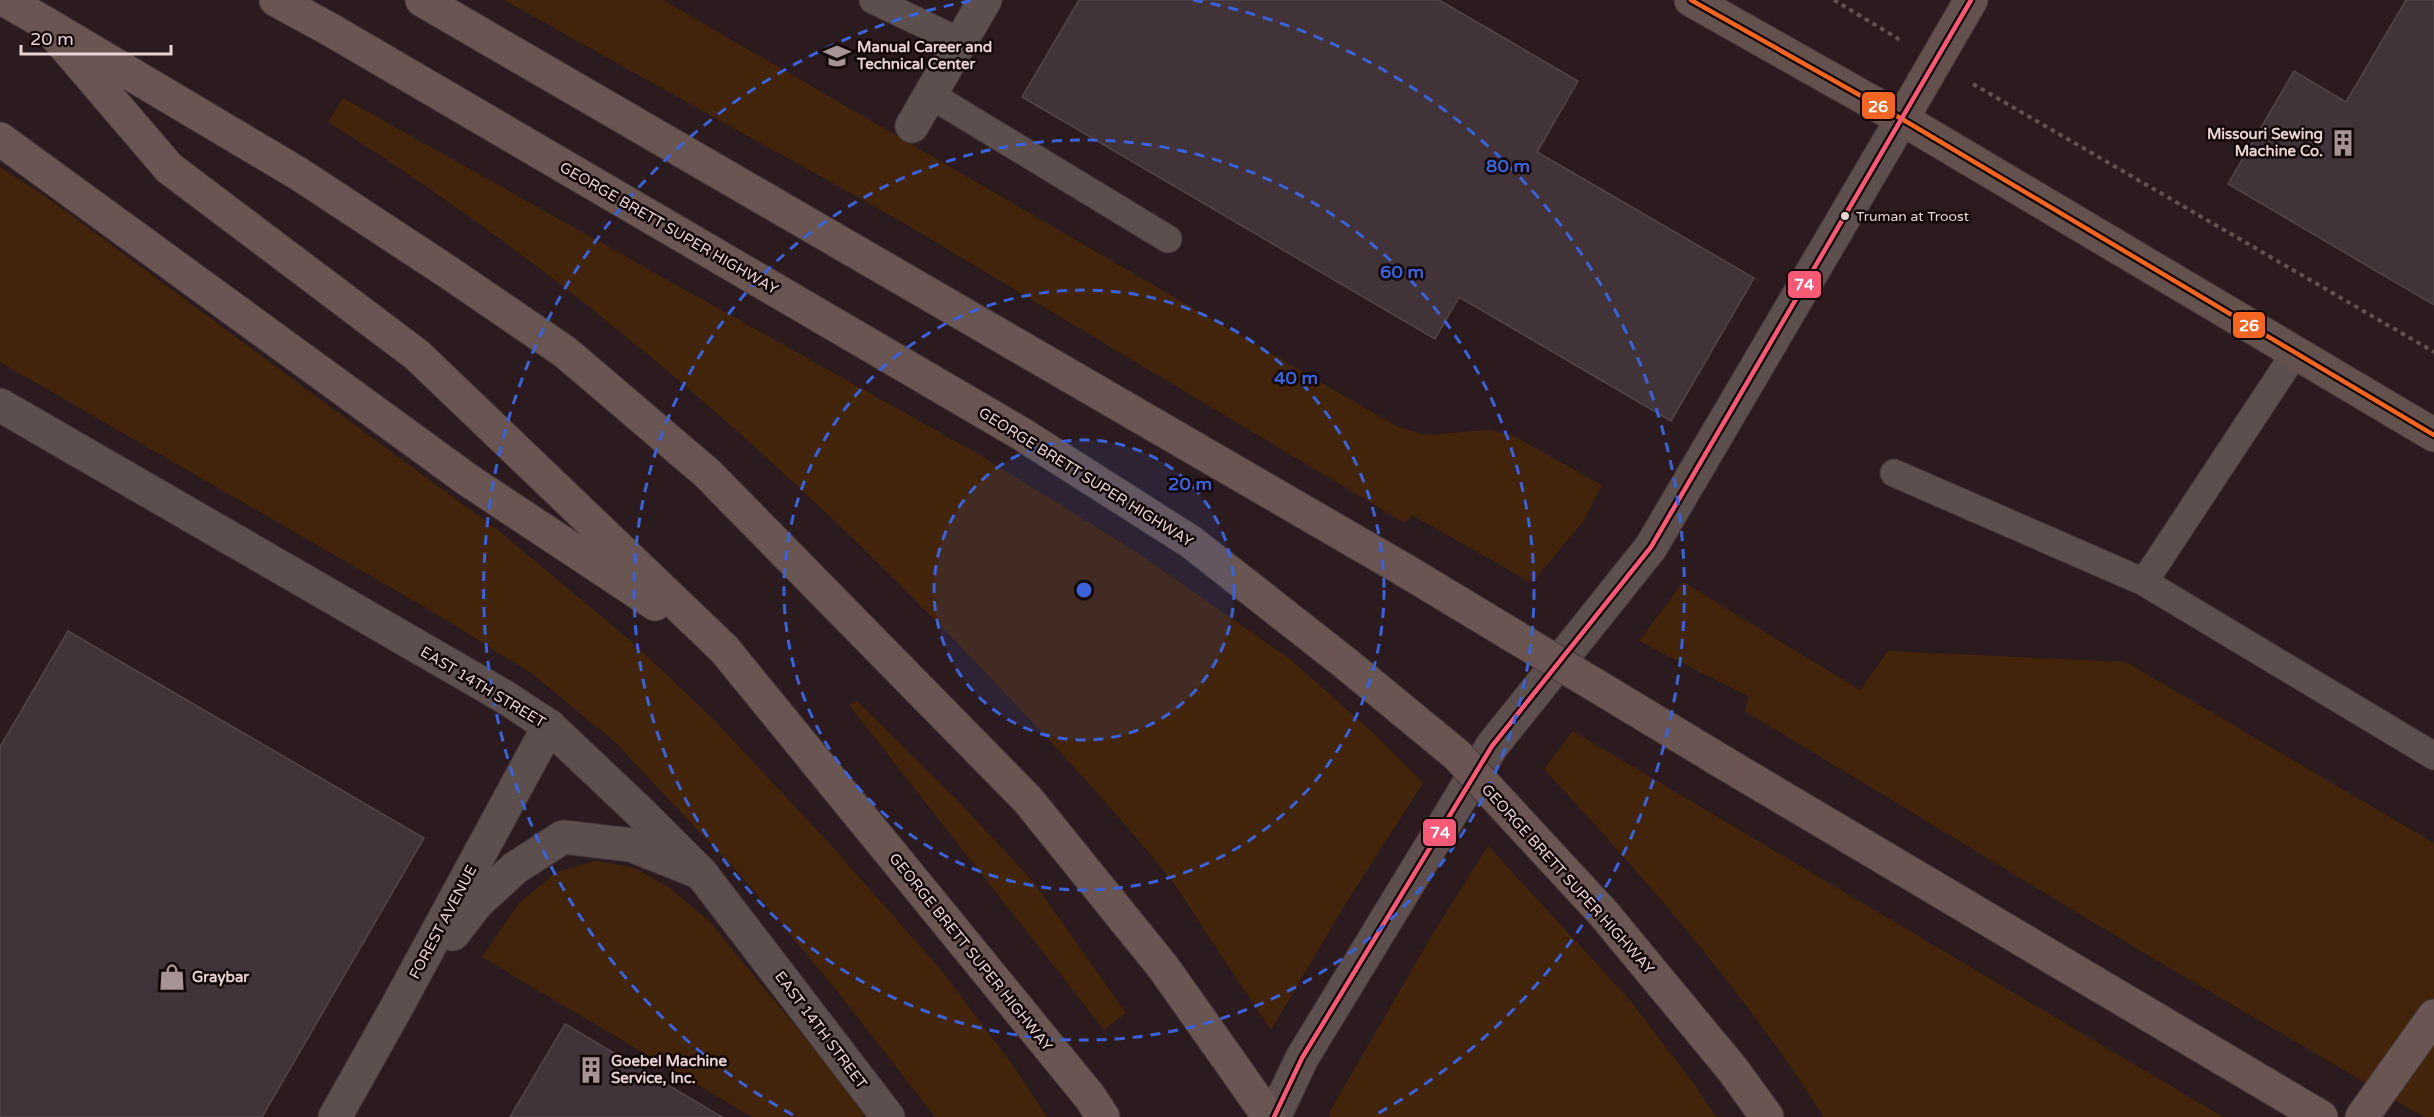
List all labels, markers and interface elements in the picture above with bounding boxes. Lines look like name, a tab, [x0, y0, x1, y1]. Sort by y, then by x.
scale bar	[21, 18, 171, 56]
text: 20 m	[30, 28, 74, 50]
place label: Manual Career and Technical Center	[856, 38, 992, 73]
school or university icon: Manual Career and Technical Center	[822, 41, 852, 71]
line badge: 26	[1861, 91, 1896, 120]
text: 26	[1868, 97, 1888, 117]
place label: Missouri Sewing Machine Co.	[2207, 125, 2323, 160]
building icon: Missouri Sewing Machine Co.	[2328, 128, 2358, 158]
text: 80 m	[1486, 155, 1530, 177]
street label: GEORGE BRETT SUPER HIGHWAY	[556, 158, 782, 298]
place label: Truman at Troost	[1856, 208, 1970, 225]
marker: Truman at Troost	[1839, 210, 1851, 222]
text: 60 m	[1380, 261, 1424, 283]
line badge: 74	[1787, 270, 1822, 299]
text: 74	[1794, 275, 1814, 295]
line badge: 26	[2232, 311, 2266, 339]
text: 26	[2239, 316, 2259, 336]
text: 40 m	[1274, 367, 1318, 389]
street label: GEORGE BRETT SUPER HIGHWAY	[975, 403, 1197, 551]
text: 20 m	[1168, 473, 1212, 495]
centre of rings	[1074, 580, 1094, 600]
street label: EAST 14TH STREET	[417, 643, 549, 731]
street label: GEORGE BRETT SUPER HIGHWAY	[1478, 780, 1658, 978]
line badge: 74	[1422, 818, 1457, 847]
text: 74	[1430, 823, 1450, 843]
street label: GEORGE BRETT SUPER HIGHWAY	[886, 849, 1057, 1055]
street label: FOREST AVENUE	[405, 862, 481, 982]
shop icon: Graybar	[157, 962, 187, 992]
place label: Graybar	[192, 968, 249, 987]
street label: EAST 14TH STREET	[771, 968, 871, 1092]
place label: Goebel Machine Service, Inc.	[611, 1052, 727, 1087]
building icon: Goebel Machine Service, Inc.	[576, 1055, 606, 1085]

